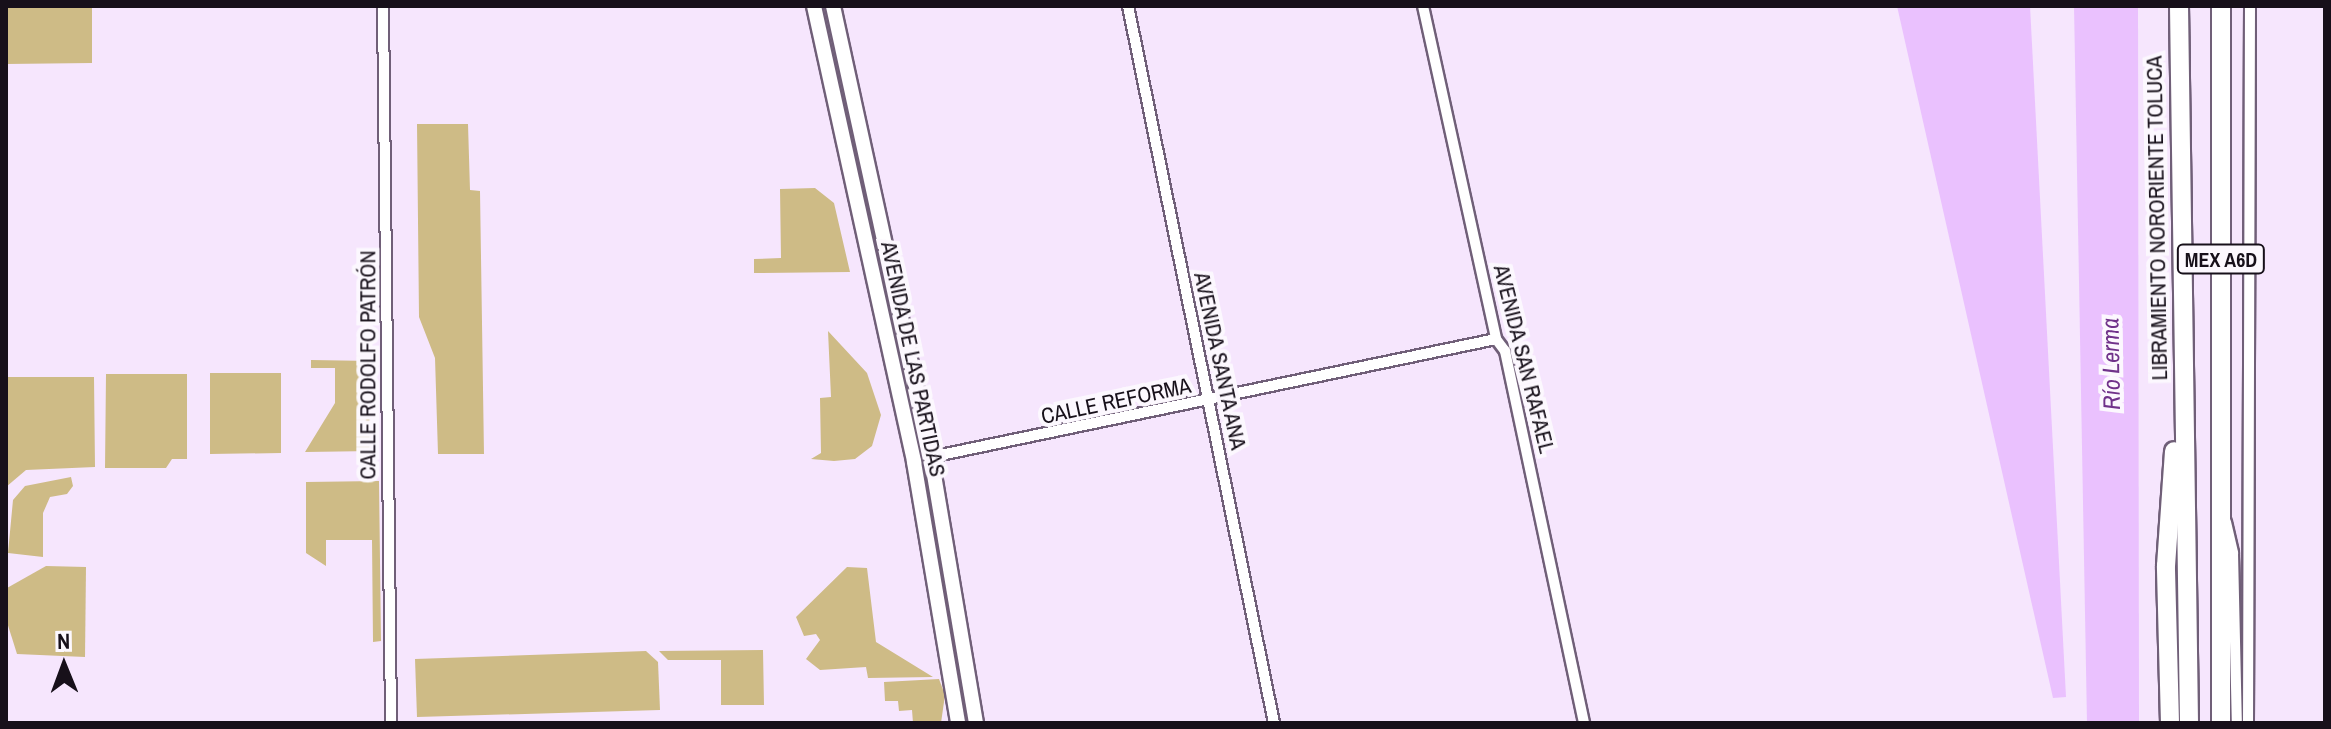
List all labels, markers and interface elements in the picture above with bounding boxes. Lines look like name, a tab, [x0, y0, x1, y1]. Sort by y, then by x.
street label: LIBRAMIENTO NORORIENTE TOLUCA	[2141, 55, 2173, 381]
street label: AVENIDA DE LAS PARTIDAS	[875, 239, 951, 479]
road number: MEX A6D	[2175, 243, 2267, 275]
street label: CALLE RODOLFO PATRÓN	[355, 251, 381, 479]
street label: AVENIDA SAN RAFAEL	[1488, 262, 1560, 456]
street label: AVENIDA SANTA ANA	[1188, 268, 1252, 454]
water label: Río Lerma	[2096, 318, 2126, 410]
street label: CALLE REFORMA	[1039, 372, 1193, 430]
north arrow	[24, 625, 104, 705]
text: N	[57, 626, 70, 656]

